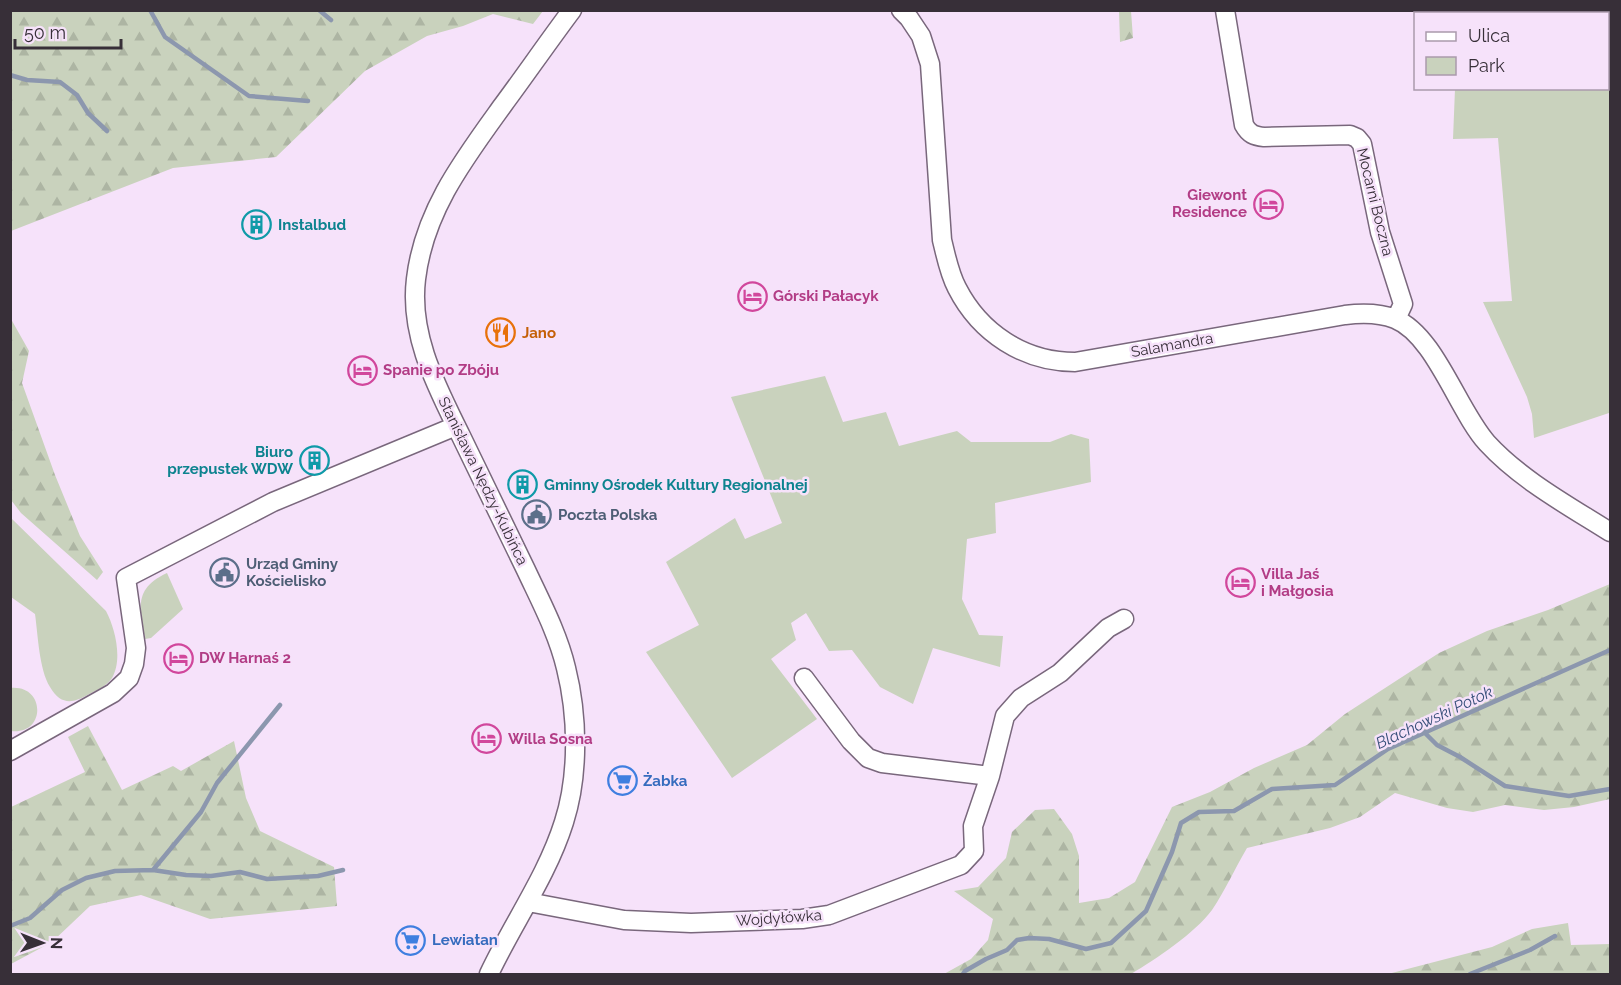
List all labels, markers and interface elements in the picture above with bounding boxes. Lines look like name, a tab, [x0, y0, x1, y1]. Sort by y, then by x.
scale bar	[15, 12, 122, 50]
legend	[1414, 12, 1609, 90]
text: 50 m	[24, 22, 66, 43]
text: Ulica	[1468, 25, 1510, 46]
text: Park	[1468, 55, 1505, 76]
street label: Mocarni Boczna	[1353, 146, 1397, 258]
place label: Giewont Residence	[1172, 186, 1247, 221]
hotel icon: Giewont Residence	[1252, 188, 1284, 220]
building icon: Instalbud	[241, 209, 273, 241]
place label: Instalbud	[278, 216, 347, 234]
hotel icon: Górski Pałacyk	[736, 280, 768, 312]
place label: Górski Pałacyk	[773, 287, 879, 305]
restaurant icon: Jano	[485, 317, 517, 349]
place label: Jano	[522, 324, 556, 342]
street label: Salamandra	[1130, 329, 1214, 361]
hotel icon: Spanie po Zbóju	[346, 354, 378, 386]
place label: Spanie po Zbóju	[383, 361, 499, 379]
street label: Stanisława Nędzy-Kubińca	[434, 394, 532, 568]
place label: Biuro przepustek WDW	[167, 443, 293, 478]
building icon: Biuro przepustek WDW	[298, 445, 330, 477]
building icon: Gminny Ośrodek Kultury Regionalnej	[507, 469, 539, 501]
place label: Gminny Ośrodek Kultury Regionalnej	[544, 476, 808, 494]
public building icon: Poczta Polska	[521, 499, 553, 531]
place label: Poczta Polska	[558, 506, 658, 524]
place label: Urząd Gminy Kościelisko	[246, 555, 339, 590]
public building icon: Urząd Gminy Kościelisko	[209, 557, 241, 589]
place label: Villa Jaś i Małgosia	[1261, 565, 1334, 600]
hotel icon: Villa Jaś i Małgosia	[1224, 567, 1256, 599]
hotel icon: DW Harnaś 2	[162, 642, 194, 674]
place label: DW Harnaś 2	[199, 649, 291, 667]
water label: Blachowski Potok	[1373, 682, 1496, 753]
hotel icon: Willa Sosna	[471, 723, 503, 755]
place label: Willa Sosna	[508, 730, 593, 748]
supermarket icon: Żabka	[606, 765, 638, 797]
place label: Żabka	[643, 772, 688, 790]
street label: Wojdyłówka	[736, 906, 822, 930]
north arrow	[12, 913, 72, 973]
supermarket icon: Lewiatan	[395, 924, 427, 956]
place label: Lewiatan	[432, 931, 498, 949]
text: N	[47, 937, 66, 950]

